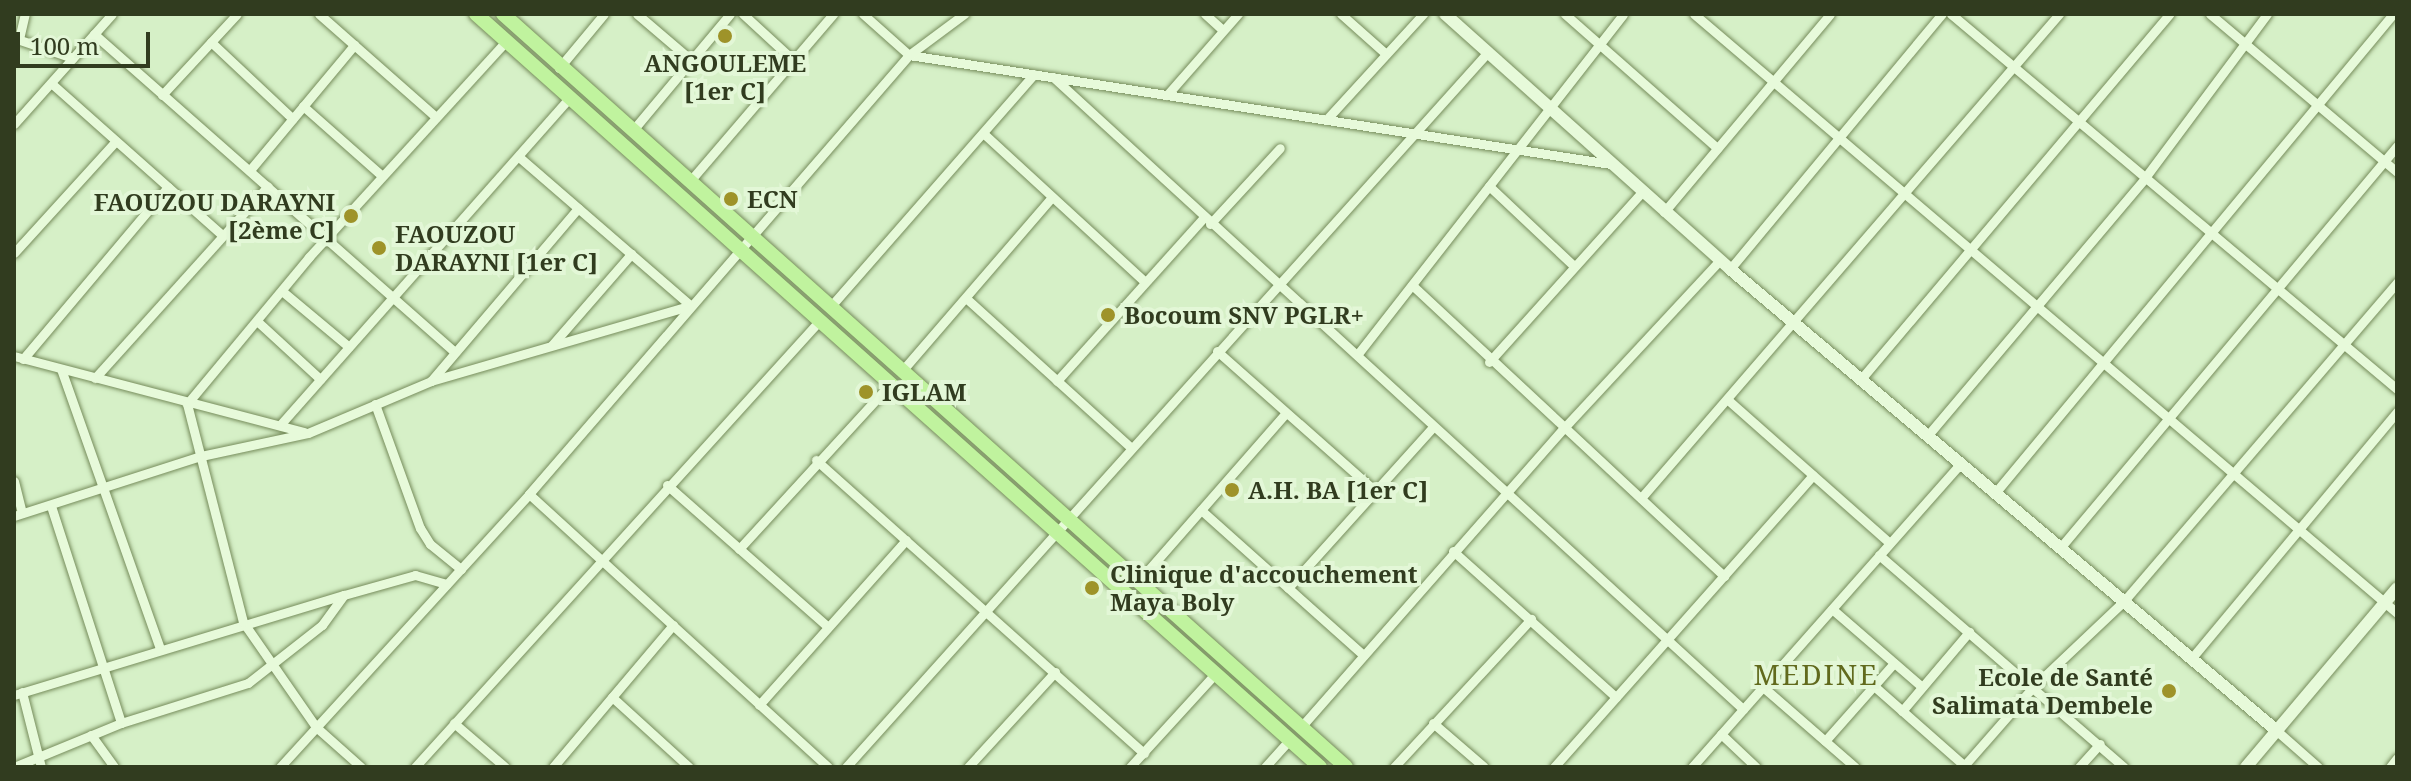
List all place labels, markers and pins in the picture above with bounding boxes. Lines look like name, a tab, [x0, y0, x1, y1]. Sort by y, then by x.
marker: ANGOULEME [1er C]	[716, 27, 734, 45]
place label: ANGOULEME [1er C]	[644, 49, 806, 105]
place label: ECN	[747, 185, 798, 213]
place label: FAOUZOU DARAYNI [2ème C]	[94, 188, 335, 244]
marker: ECN	[722, 190, 740, 208]
marker: FAOUZOU DARAYNI [2ème C]	[342, 207, 360, 225]
place label: FAOUZOU DARAYNI [1er C]	[395, 220, 598, 276]
marker: FAOUZOU DARAYNI [1er C]	[370, 239, 388, 257]
place label: Bocoum SNV PGLR+	[1124, 301, 1364, 329]
marker: Bocoum SNV PGLR+	[1099, 306, 1117, 324]
place label: IGLAM	[882, 378, 967, 406]
marker: IGLAM	[857, 383, 875, 401]
place label: A.H. BA [1er C]	[1248, 476, 1428, 504]
marker: A.H. BA [1er C]	[1223, 481, 1241, 499]
place label: Clinique d'accouchement Maya Boly	[1110, 560, 1417, 616]
marker: Clinique d'accouchement Maya Boly	[1081, 577, 1103, 599]
place label: Ecole de Santé Salimata Dembele	[1932, 663, 2153, 719]
marker: Ecole de Santé Salimata Dembele	[2160, 682, 2178, 700]

